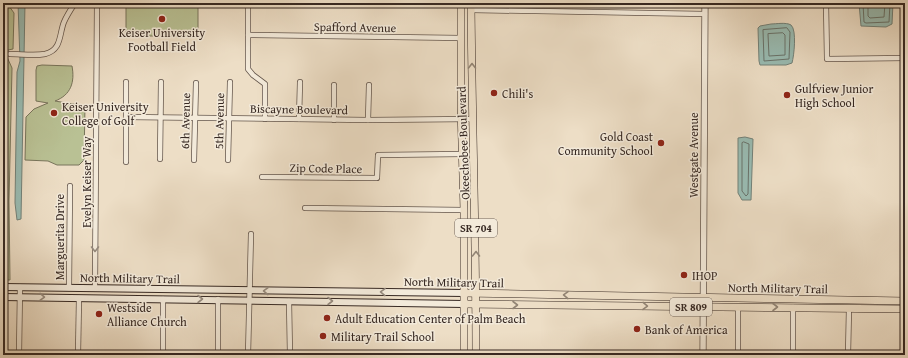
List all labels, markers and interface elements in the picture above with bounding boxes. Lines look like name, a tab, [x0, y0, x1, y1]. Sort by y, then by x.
marker: Keiser University Football Field	[157, 14, 167, 24]
street label: Spafford Avenue	[314, 18, 397, 36]
place label: Keiser University Football Field	[119, 24, 205, 55]
one-way arrow	[468, 63, 476, 69]
place label: Gulfview Junior High School	[795, 80, 873, 111]
street label: Okeechobee Boulevard	[453, 85, 473, 200]
place label: Chili's	[502, 85, 533, 102]
marker: Chili's	[489, 88, 499, 98]
marker: Gulfview Junior High School	[782, 90, 792, 100]
street label: 6th Avenue	[176, 92, 194, 149]
street label: 5th Avenue	[210, 92, 228, 149]
place label: Keiser University College of Golf	[62, 98, 149, 129]
street label: Biscayne Boulevard	[250, 100, 349, 118]
marker: Keiser University College of Golf	[49, 108, 59, 118]
street label: Westgate Avenue	[685, 112, 702, 198]
place label: Gold Coast Community School	[558, 128, 654, 159]
street label: Evelyn Keiser Way	[78, 136, 95, 228]
marker: Gold Coast Community School	[656, 138, 666, 148]
street label: Zip Code Place	[290, 159, 363, 177]
street label: Marguerita Drive	[51, 193, 68, 280]
road number: SR 704	[455, 219, 497, 237]
one-way arrow	[91, 246, 100, 252]
one-way arrow	[472, 251, 480, 257]
place label: IHOP	[692, 267, 717, 284]
street label: North Military Trail	[80, 269, 181, 287]
marker: IHOP	[679, 270, 689, 280]
street label: North Military Trail	[404, 273, 505, 291]
street label: North Military Trail	[728, 279, 829, 297]
one-way arrow	[263, 287, 269, 295]
one-way arrow	[380, 288, 386, 296]
one-way arrow	[563, 291, 569, 299]
one-way arrow	[39, 293, 45, 301]
one-way arrow	[197, 295, 203, 303]
one-way arrow	[327, 297, 333, 305]
road number: SR 809	[670, 298, 712, 316]
place label: Westside Alliance Church	[107, 299, 187, 330]
one-way arrow	[512, 301, 518, 309]
one-way arrow	[642, 302, 648, 310]
one-way arrow	[772, 303, 778, 311]
marker: Westside Alliance Church	[94, 309, 104, 319]
place label: Adult Education Center of Palm Beach	[335, 310, 526, 327]
marker: Adult Education Center of Palm Beach	[322, 313, 332, 323]
place label: Bank of America	[645, 321, 728, 338]
marker: Bank of America	[632, 324, 642, 334]
place label: Military Trail School	[331, 328, 435, 345]
marker: Military Trail School	[318, 331, 328, 341]

